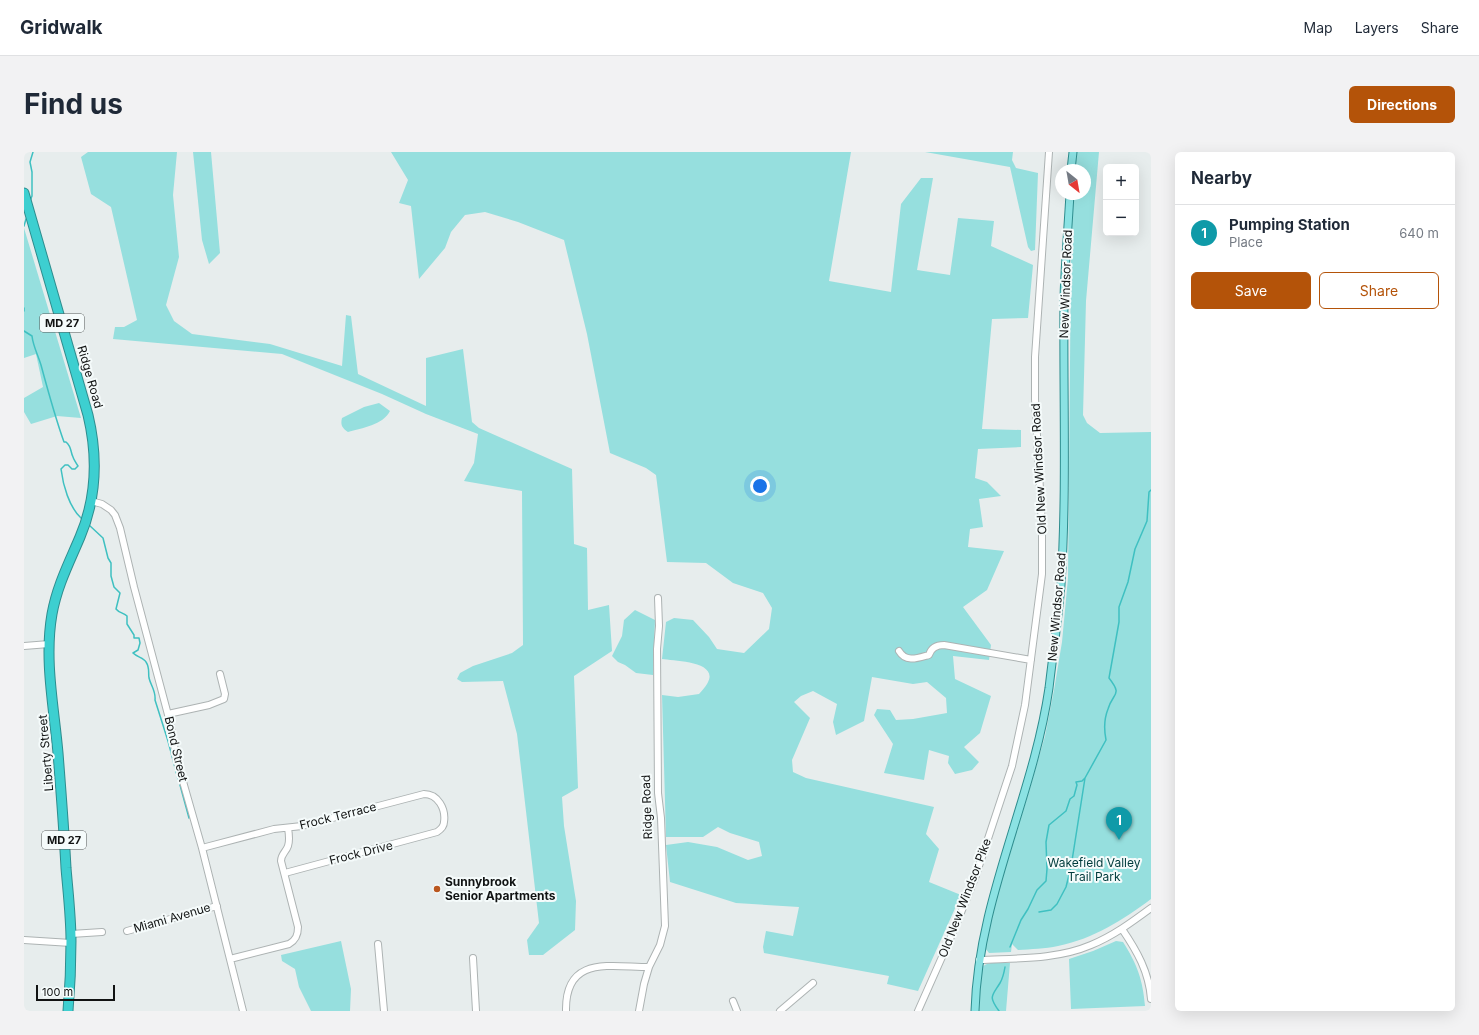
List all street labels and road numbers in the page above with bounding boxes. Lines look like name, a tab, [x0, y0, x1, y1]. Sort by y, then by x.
street label: New Windsor Road	[1056, 229, 1075, 338]
road number: MD 27	[40, 314, 84, 332]
street label: Ridge Road	[74, 344, 107, 410]
street label: Old New Windsor Road	[1028, 403, 1049, 535]
street label: New Windsor Road	[1044, 552, 1069, 662]
street label: Liberty Street	[35, 714, 56, 792]
street label: Bond Street	[162, 715, 191, 783]
street label: Ridge Road	[638, 774, 655, 840]
street label: Frock Terrace	[298, 799, 378, 832]
road number: MD 27	[42, 831, 86, 849]
street label: Old New Windsor Pike	[935, 836, 994, 959]
street label: Frock Drive	[328, 837, 394, 868]
street label: Miami Avenue	[132, 899, 212, 936]

